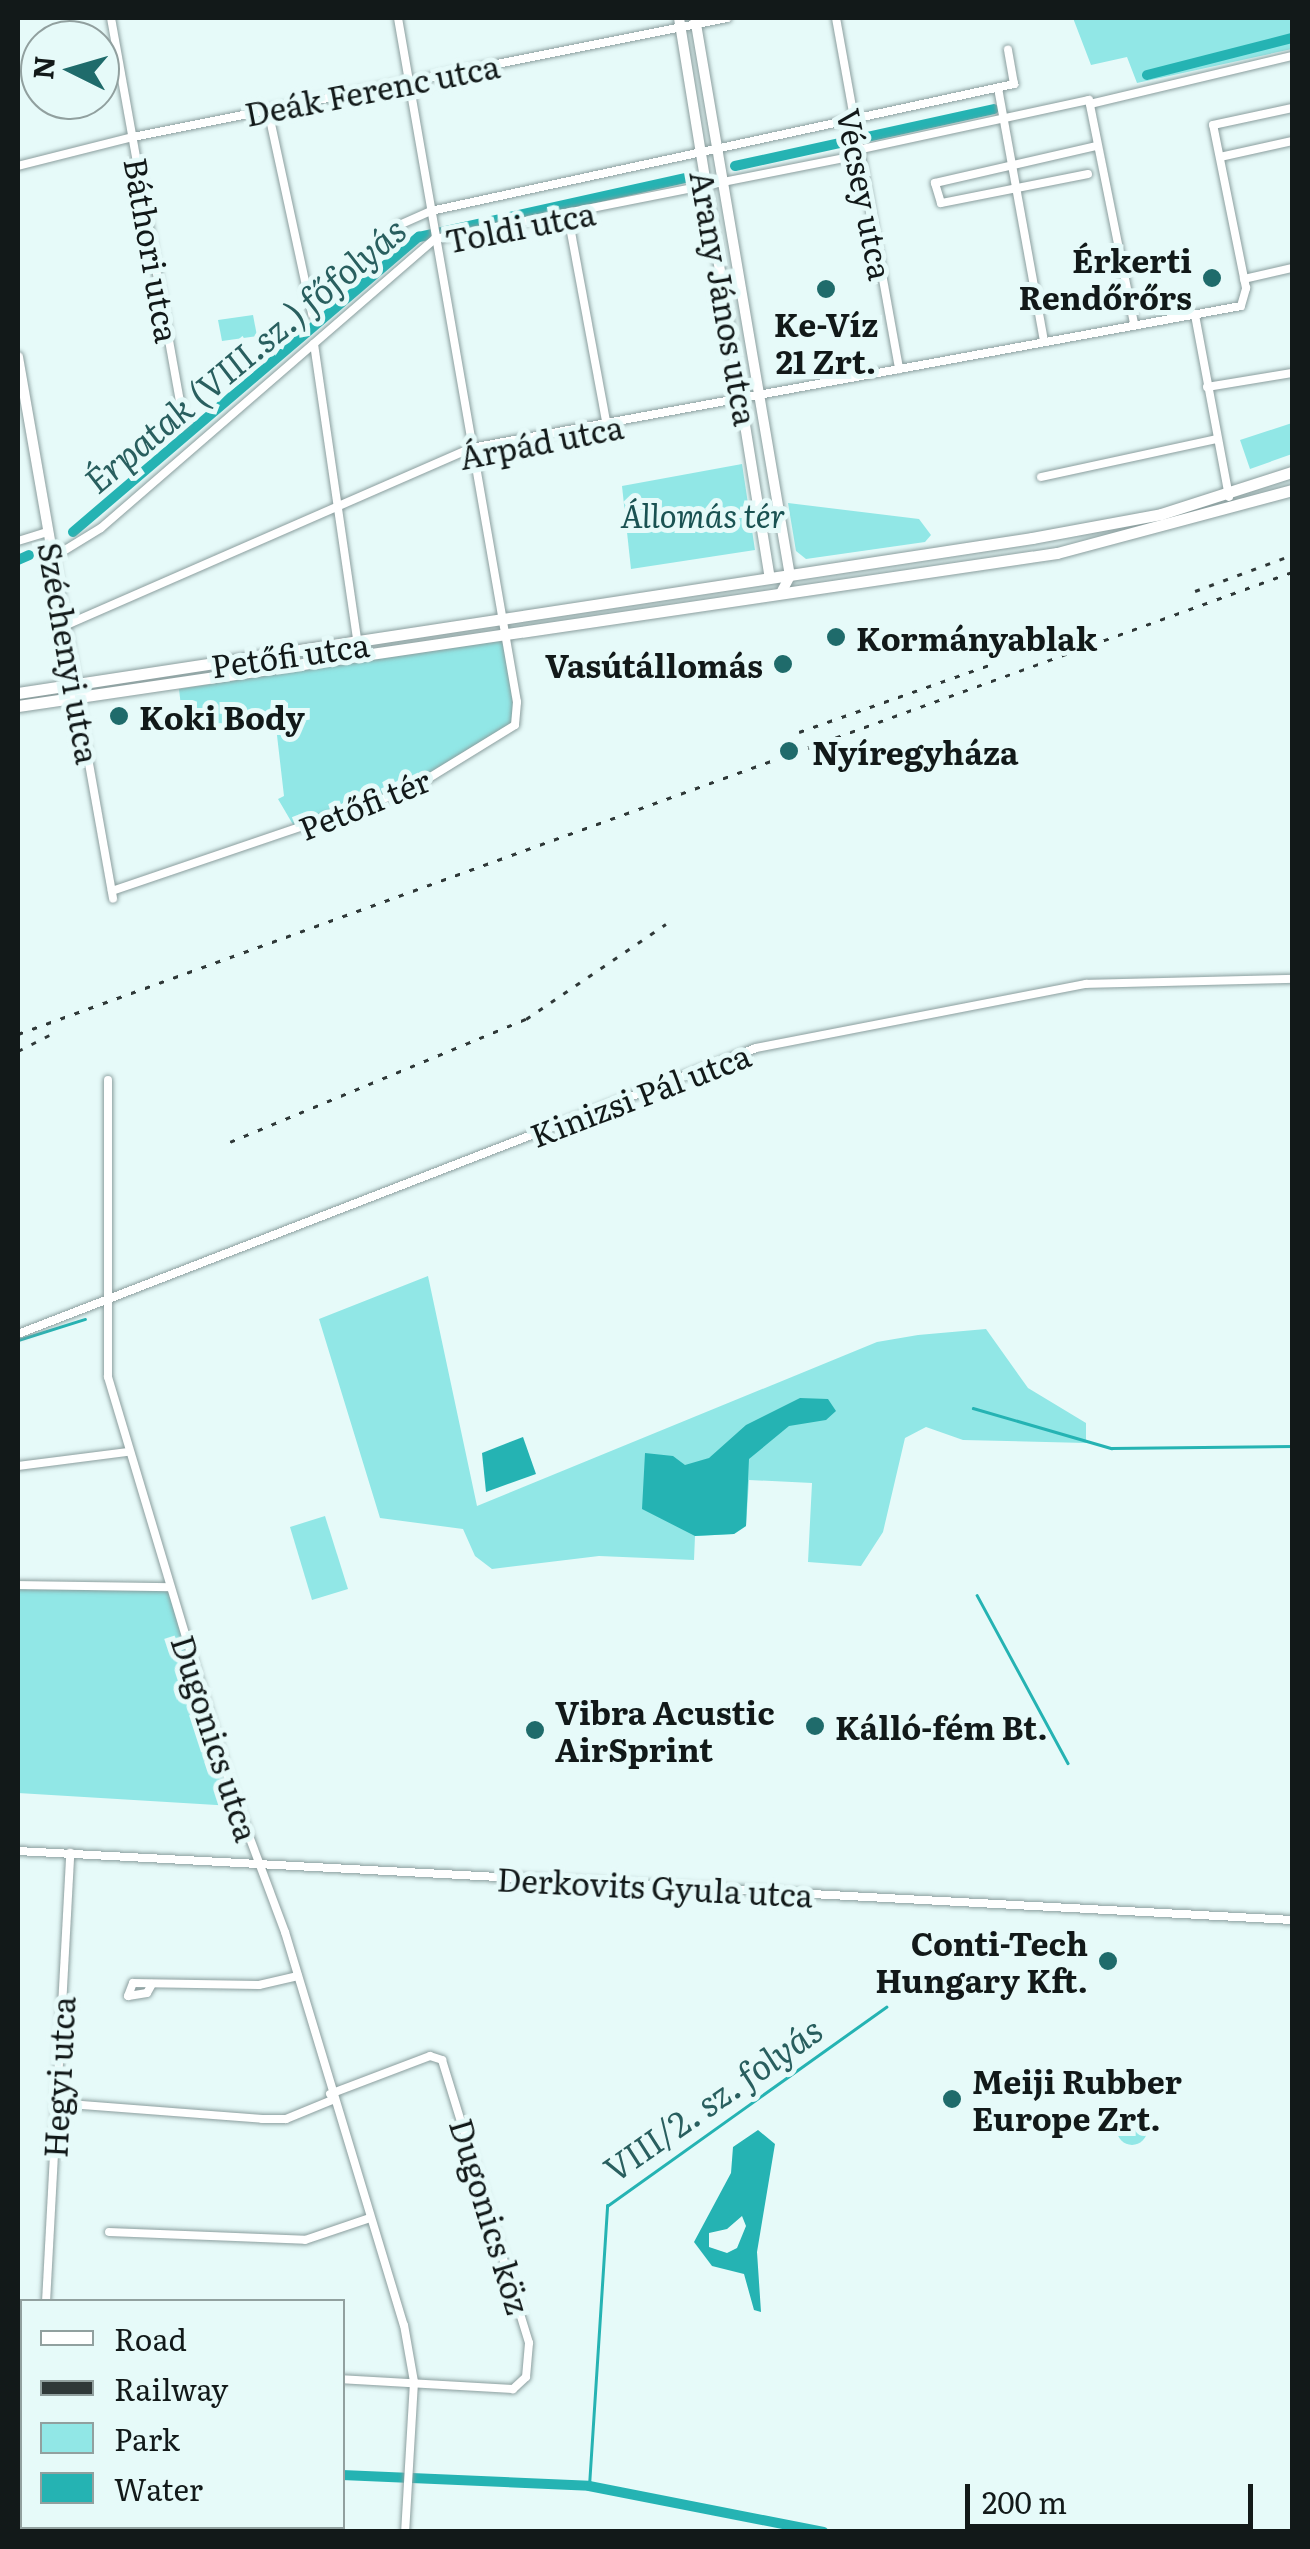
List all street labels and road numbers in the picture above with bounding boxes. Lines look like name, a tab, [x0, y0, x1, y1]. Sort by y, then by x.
street label: Deák Ferenc utca	[241, 45, 503, 133]
street label: Vécsey utca	[831, 105, 901, 283]
street label: Báthori utca	[118, 154, 188, 346]
street label: Arany János utca	[684, 168, 766, 428]
street label: Toldi utca	[442, 193, 598, 259]
street label: Árpád utca	[456, 406, 626, 476]
street label: Széchenyi utca	[32, 539, 108, 767]
street label: Petőfi utca	[209, 624, 371, 684]
street label: Petőfi tér	[293, 759, 435, 847]
street label: Kinizsi Pál utca	[525, 1034, 755, 1154]
street label: Dugonics utca	[165, 1630, 267, 1846]
street label: Derkovits Gyula utca	[496, 1859, 814, 1913]
street label: Hegyi utca	[35, 1995, 81, 2159]
street label: Dugonics köz	[443, 2114, 539, 2318]

